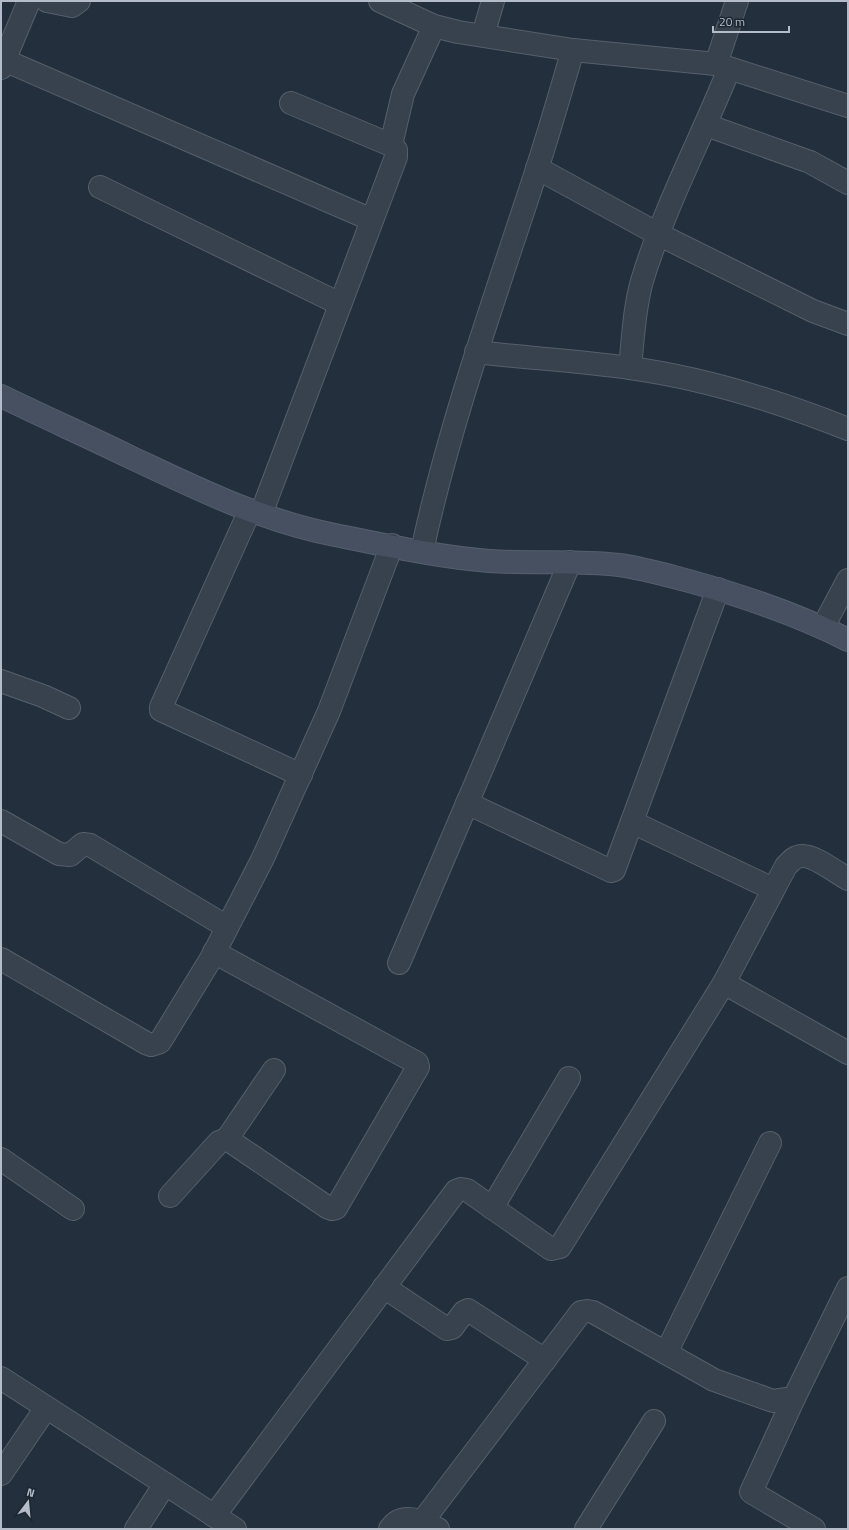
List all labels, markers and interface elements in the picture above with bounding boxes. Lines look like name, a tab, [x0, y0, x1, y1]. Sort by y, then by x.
scale bar	[713, 8, 789, 34]
text: 20 m	[719, 12, 745, 31]
north arrow	[8, 1482, 48, 1522]
text: N	[25, 1484, 37, 1501]

